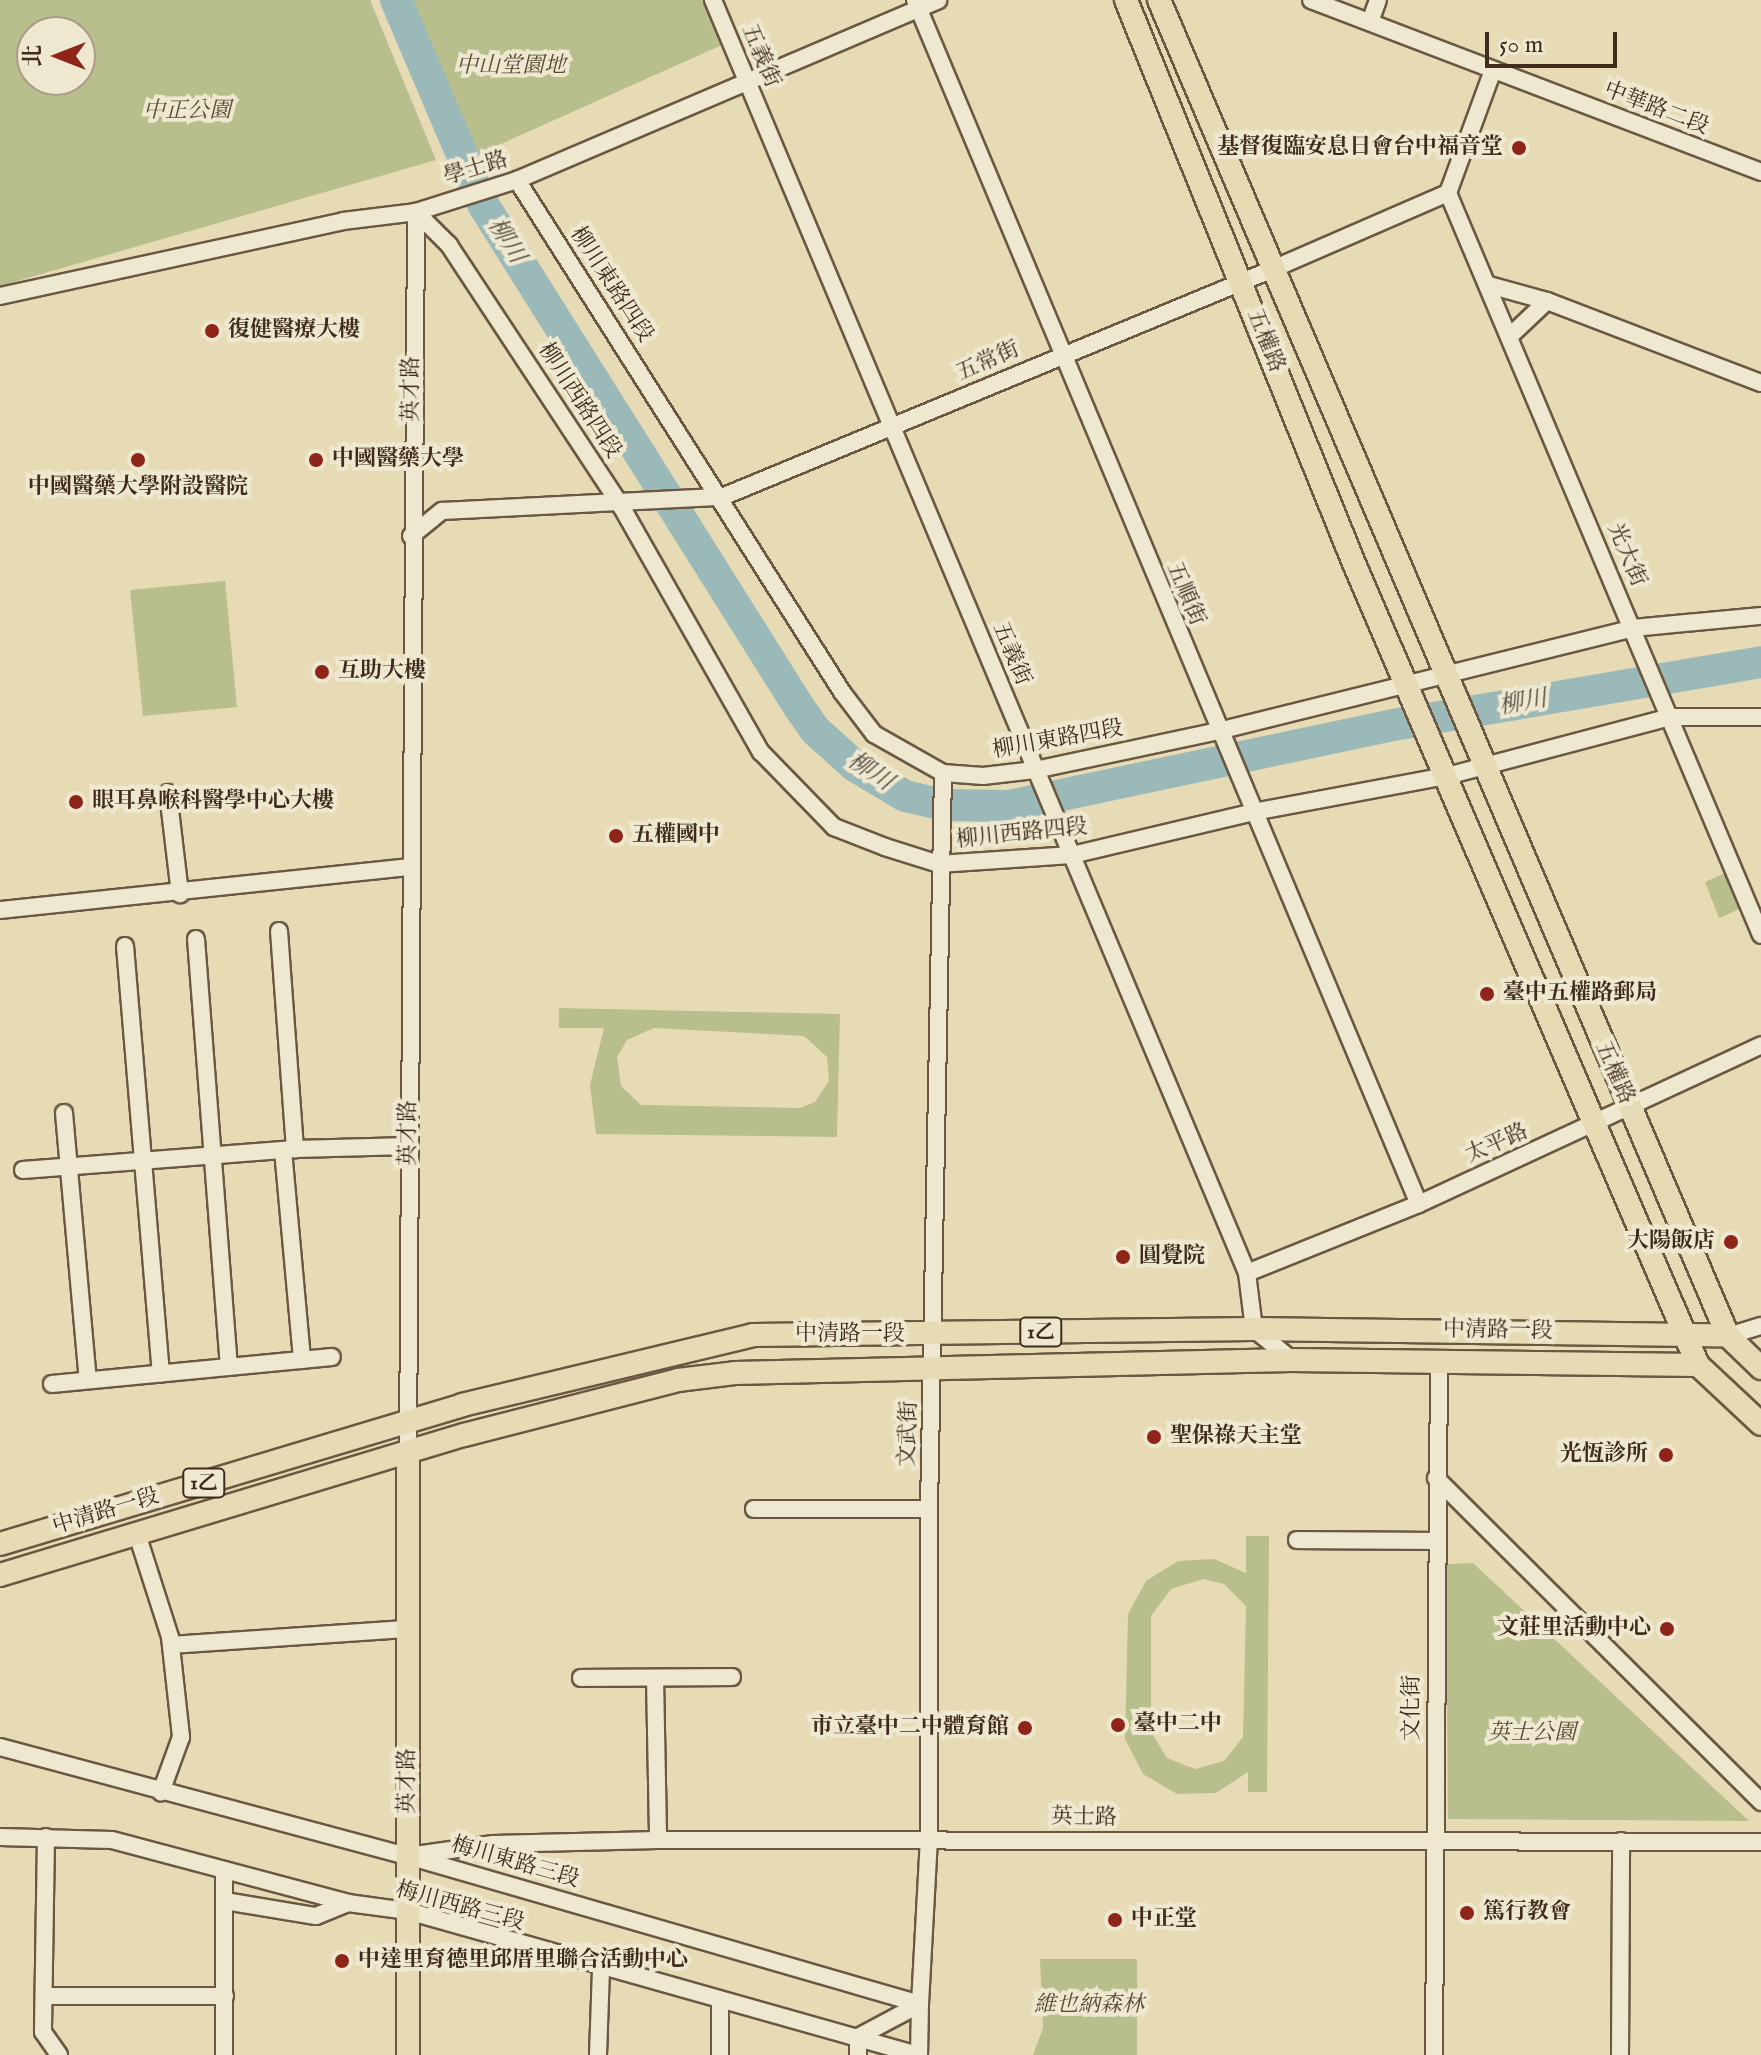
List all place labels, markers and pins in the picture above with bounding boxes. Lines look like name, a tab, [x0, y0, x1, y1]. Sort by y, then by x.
place label: 基督復臨安息日會台中福音堂	[1217, 135, 1503, 161]
marker: 基督復臨安息日會台中福音堂	[1510, 139, 1528, 157]
place label: 復健醫療大樓	[228, 318, 360, 344]
marker: 復健醫療大樓	[203, 322, 221, 340]
place label: 中國醫藥大學	[332, 447, 464, 473]
marker: 中國醫藥大學附設醫院	[127, 449, 149, 471]
marker: 中國醫藥大學	[307, 451, 325, 469]
place label: 中國醫藥大學附設醫院	[28, 475, 248, 501]
place label: 互助大樓	[338, 659, 426, 685]
marker: 互助大樓	[313, 663, 331, 681]
place label: 眼耳鼻喉科醫學中心大樓	[92, 789, 334, 815]
marker: 眼耳鼻喉科醫學中心大樓	[67, 793, 85, 811]
place label: 五權國中	[632, 823, 720, 849]
marker: 五權國中	[607, 827, 625, 845]
place label: 臺中五權路郵局	[1503, 981, 1657, 1007]
marker: 臺中五權路郵局	[1478, 985, 1496, 1003]
place label: 大陽飯店	[1627, 1229, 1715, 1255]
marker: 大陽飯店	[1722, 1233, 1740, 1251]
place label: 圓覺院	[1139, 1244, 1205, 1270]
marker: 圓覺院	[1114, 1248, 1132, 1266]
place label: 聖保祿天主堂	[1170, 1424, 1302, 1450]
marker: 聖保祿天主堂	[1145, 1428, 1163, 1446]
place label: 光恆診所	[1560, 1442, 1648, 1468]
marker: 光恆診所	[1655, 1444, 1677, 1466]
place label: 文莊里活動中心	[1497, 1616, 1651, 1642]
marker: 文莊里活動中心	[1658, 1620, 1676, 1638]
place label: 臺中二中	[1134, 1712, 1222, 1738]
place label: 市立臺中二中體育館	[811, 1715, 1009, 1741]
marker: 臺中二中	[1109, 1716, 1127, 1734]
marker: 市立臺中二中體育館	[1016, 1719, 1034, 1737]
place label: 篤行教會	[1483, 1900, 1571, 1926]
marker: 篤行教會	[1458, 1904, 1476, 1922]
place label: 中正堂	[1131, 1907, 1197, 1933]
marker: 中正堂	[1106, 1911, 1124, 1929]
place label: 中達里育德里邱厝里聯合活動中心	[358, 1948, 688, 1974]
marker: 中達里育德里邱厝里聯合活動中心	[333, 1952, 351, 1970]

